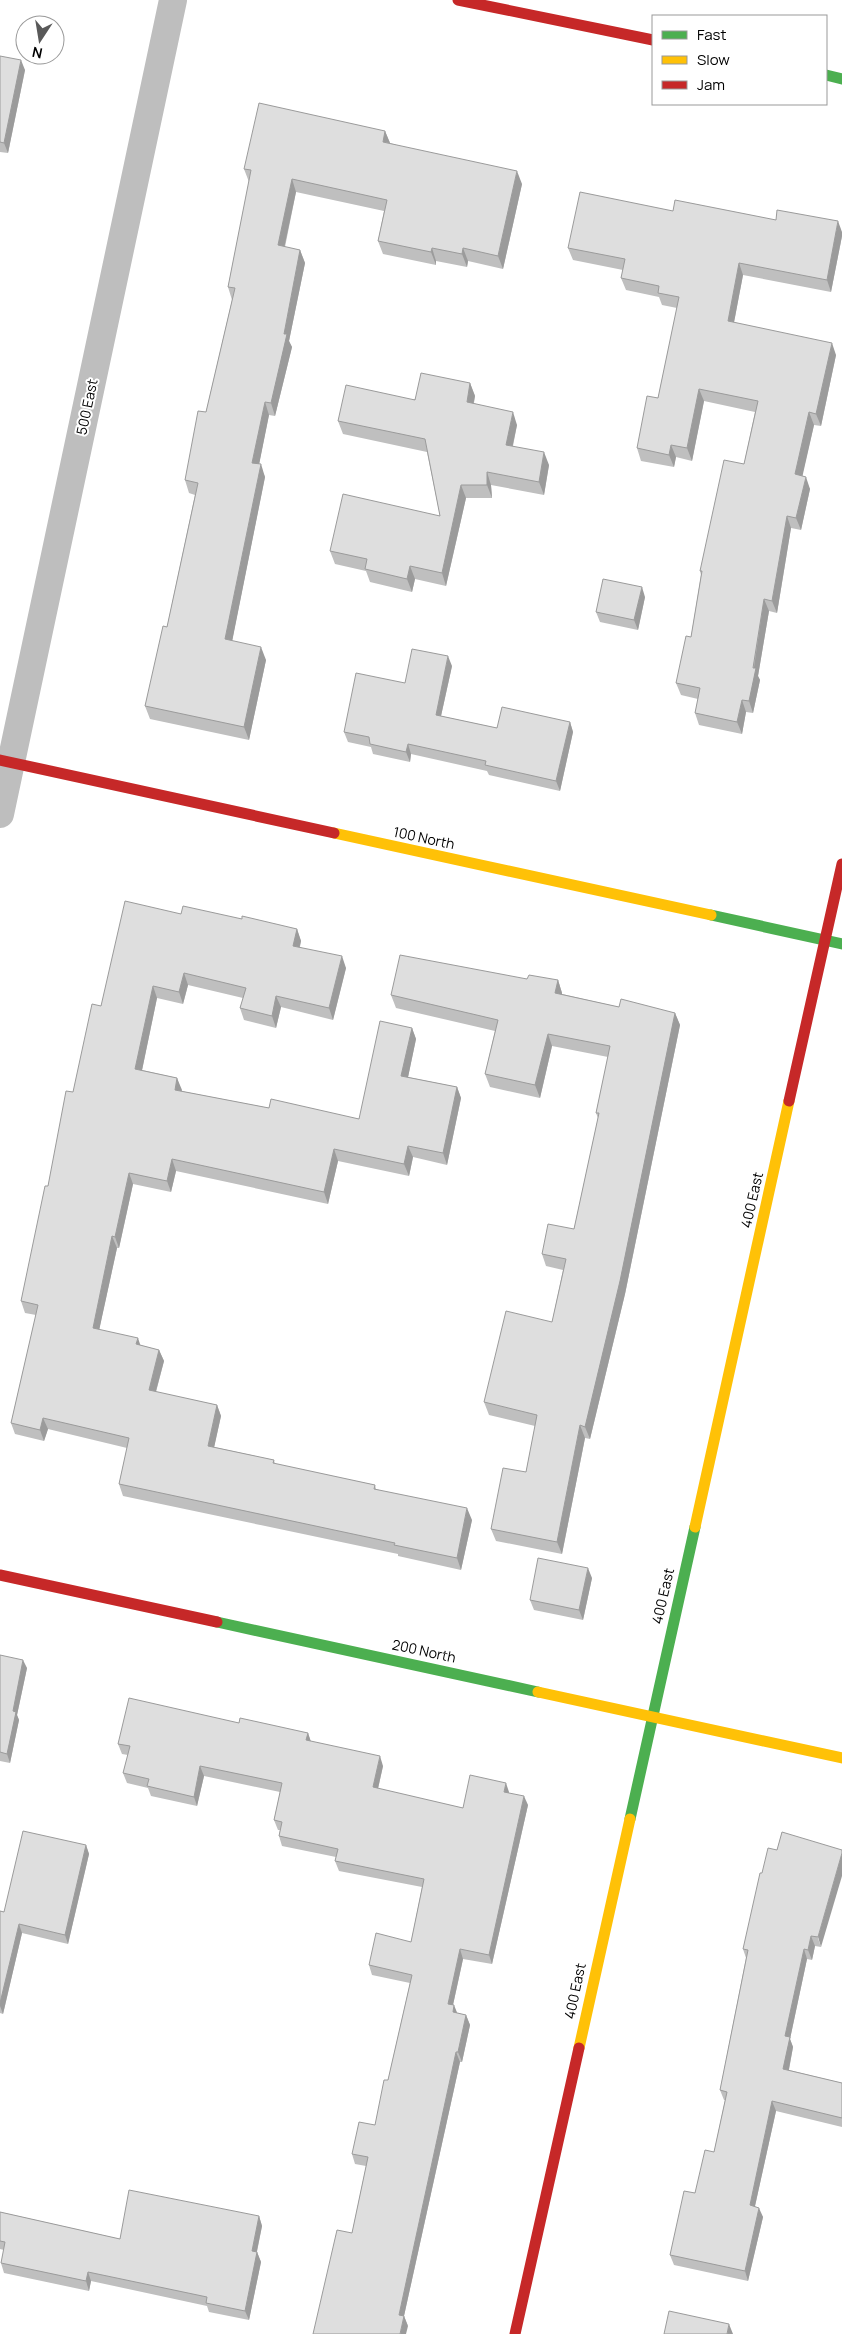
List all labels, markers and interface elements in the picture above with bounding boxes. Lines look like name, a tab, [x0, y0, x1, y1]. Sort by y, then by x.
north arrow	[15, 15, 65, 65]
legend	[652, 15, 827, 105]
text: Fast	[697, 24, 726, 45]
text: N	[30, 43, 44, 64]
text: Slow	[697, 49, 730, 70]
text: Jam	[697, 74, 725, 95]
street label: 500 East	[71, 377, 102, 437]
street label: 100 North	[392, 822, 456, 853]
street label: 400 East	[736, 1170, 767, 1230]
street label: 400 East	[647, 1566, 678, 1626]
street label: 200 North	[390, 1634, 458, 1667]
street label: 400 East	[559, 1961, 590, 2021]

